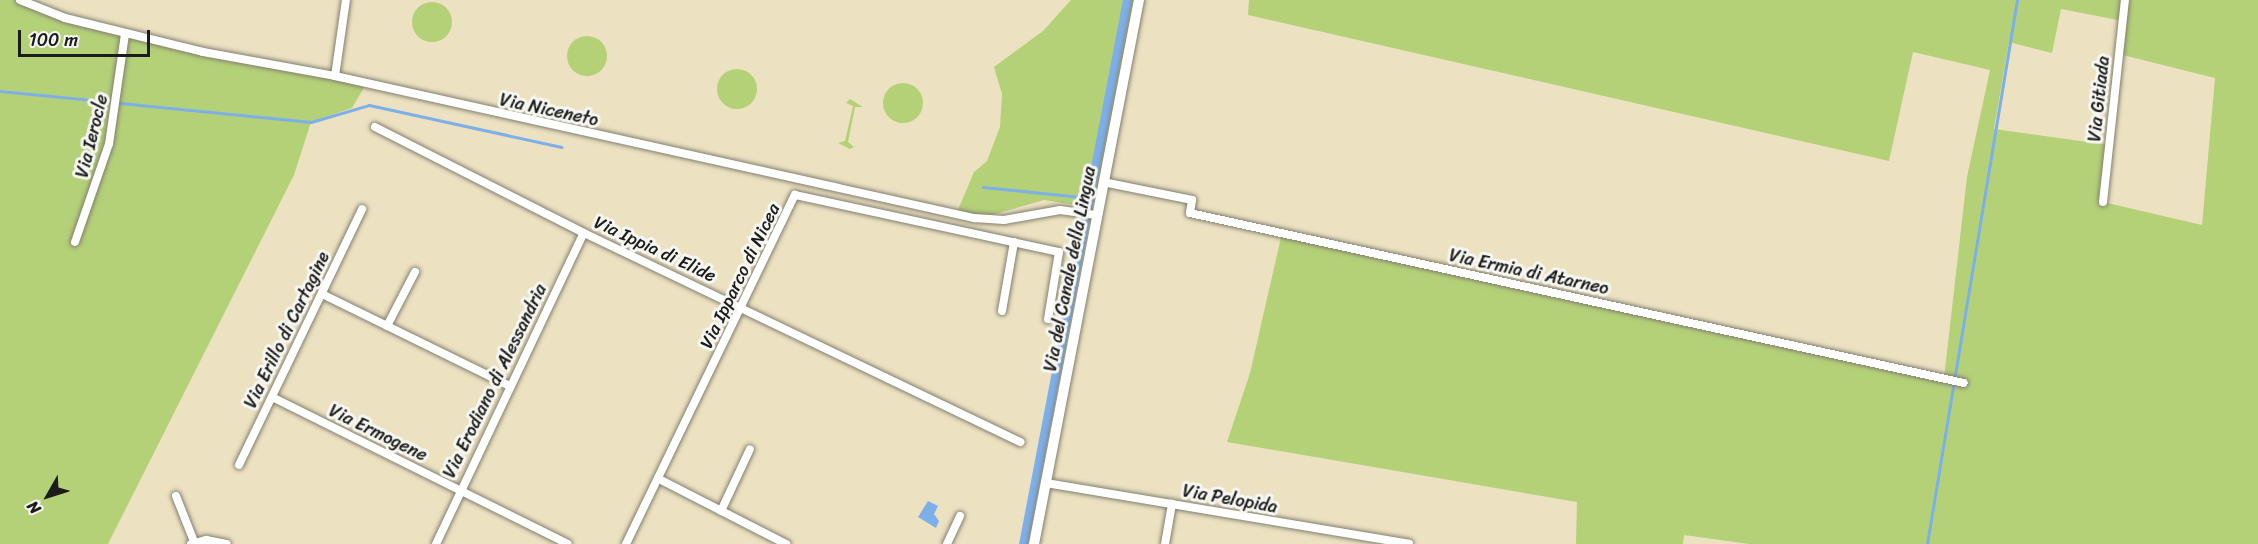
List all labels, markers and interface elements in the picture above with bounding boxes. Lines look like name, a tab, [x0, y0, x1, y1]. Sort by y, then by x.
scale bar	[21, 18, 153, 56]
text: 100 m	[29, 24, 78, 56]
street label: Via Gitiada	[2084, 55, 2114, 143]
street label: Via Niceneto	[498, 89, 600, 131]
street label: Via Ierocle	[71, 92, 113, 180]
street label: Via del Canale della Lingua	[1039, 164, 1101, 374]
street label: Via Ipparco di Nicea	[696, 200, 784, 352]
street label: Via Ippia di Elide	[591, 211, 719, 287]
street label: Via Ermia di Atarneo	[1447, 245, 1611, 299]
street label: Via Erillo di Cartagine	[239, 248, 335, 412]
street label: Via Erodiano di Alessandria	[438, 280, 552, 482]
street label: Via Ermogene	[325, 400, 431, 466]
north arrow	[18, 466, 78, 526]
street label: Via Pelopida	[1180, 480, 1280, 518]
text: N	[19, 494, 48, 521]

